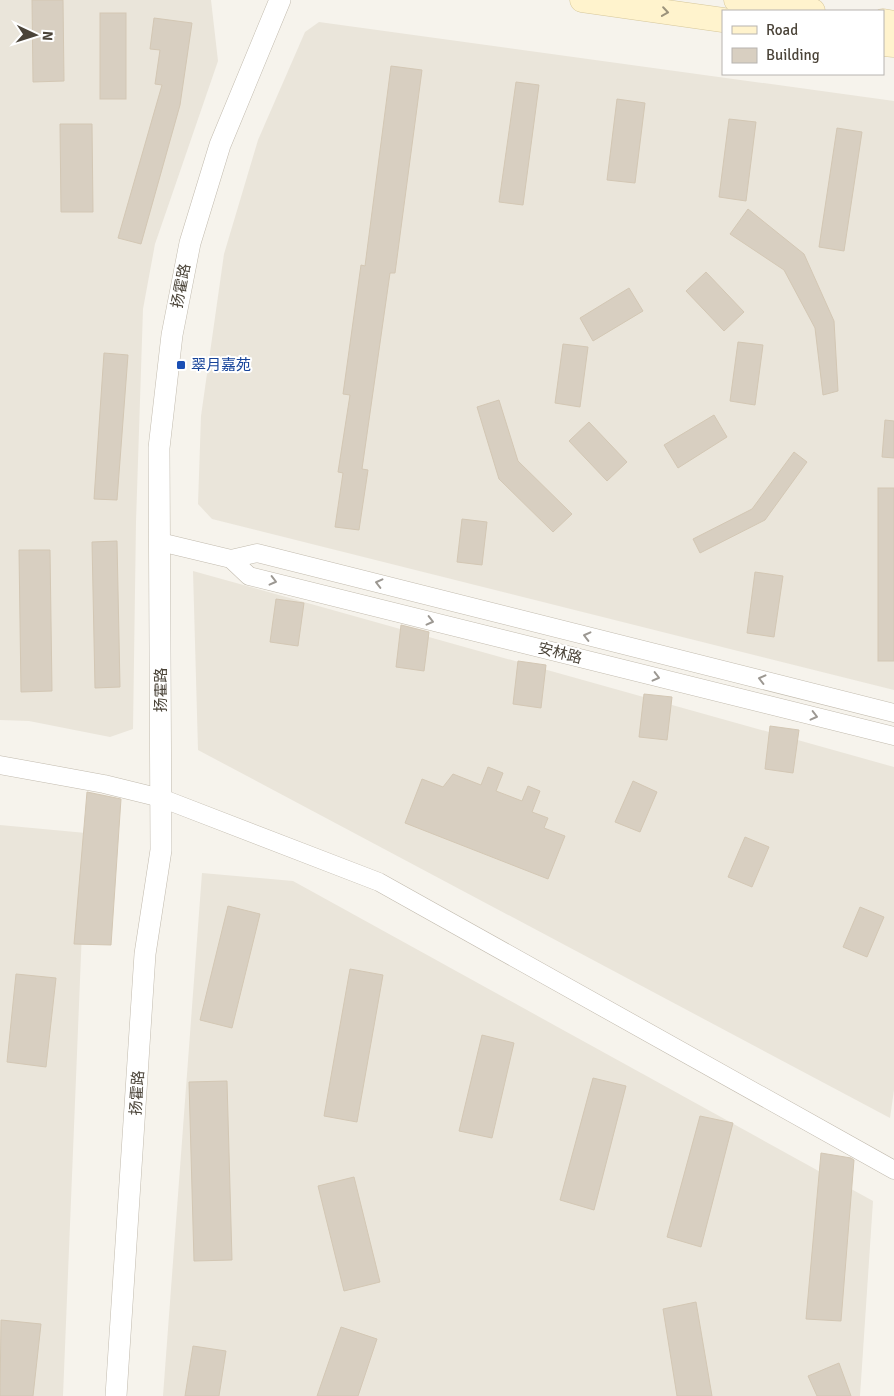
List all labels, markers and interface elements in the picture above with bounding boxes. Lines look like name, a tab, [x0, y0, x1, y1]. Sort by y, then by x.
one-way arrow	[661, 6, 669, 17]
north arrow	[10, 10, 60, 60]
legend	[722, 10, 884, 75]
text: Road	[766, 21, 798, 39]
text: N	[39, 30, 56, 41]
text: Building	[766, 46, 820, 64]
street label: 扬霍路	[168, 262, 194, 310]
place label: 翠月嘉苑	[191, 356, 251, 374]
marker: 翠月嘉苑	[175, 359, 187, 371]
one-way arrow	[268, 576, 276, 586]
one-way arrow	[374, 578, 383, 589]
one-way arrow	[426, 615, 434, 625]
one-way arrow	[584, 631, 592, 641]
street label: 安林路	[536, 639, 584, 667]
street label: 扬霍路	[152, 667, 170, 713]
one-way arrow	[652, 671, 660, 681]
one-way arrow	[758, 675, 766, 685]
one-way arrow	[809, 710, 818, 721]
street label: 扬霍路	[126, 1070, 148, 1116]

